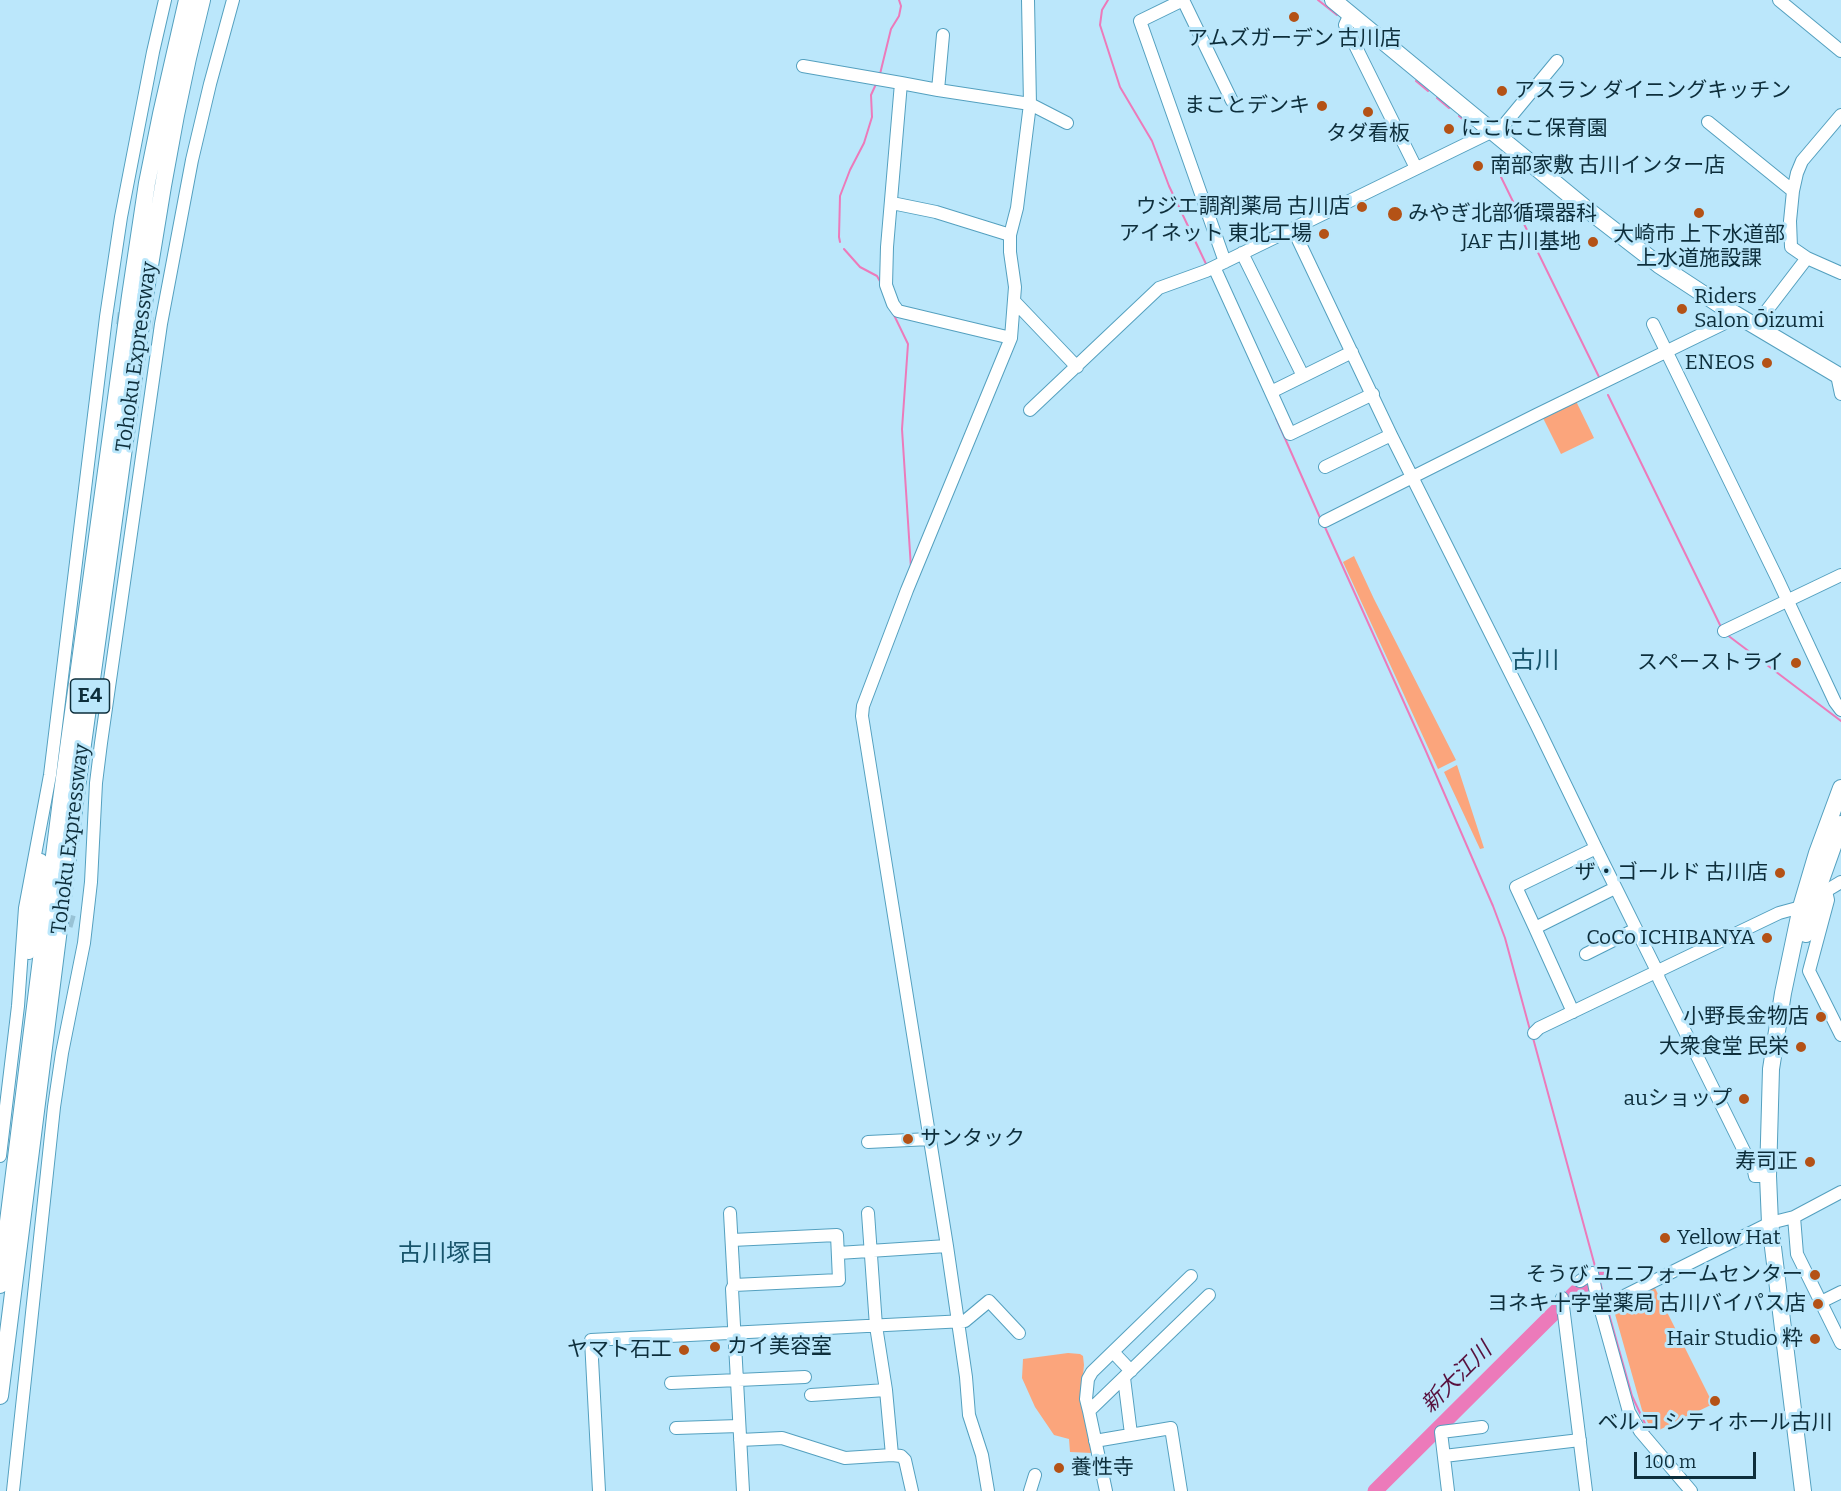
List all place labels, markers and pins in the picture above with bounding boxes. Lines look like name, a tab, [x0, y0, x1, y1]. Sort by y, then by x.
marker: アムズガーデン 古川店	[1287, 10, 1301, 24]
place label: アムズガーデン 古川店	[1187, 26, 1401, 52]
place label: アスラン ダイニングキッチン	[1514, 78, 1791, 104]
marker: アスラン ダイニングキッチン	[1495, 84, 1509, 98]
place label: まことデンキ	[1184, 93, 1310, 119]
marker: まことデンキ	[1315, 99, 1329, 113]
marker: タダ看板	[1361, 105, 1375, 119]
place label: にこにこ保育園	[1461, 116, 1608, 142]
place label: タダ看板	[1326, 121, 1410, 147]
marker: にこにこ保育園	[1442, 122, 1456, 136]
place label: 南部家敷 古川インター店	[1490, 153, 1725, 179]
marker: 南部家敷 古川インター店	[1471, 159, 1485, 173]
place label: ウジエ調剤薬局 古川店	[1136, 194, 1350, 220]
marker: ウジエ調剤薬局 古川店	[1355, 200, 1369, 214]
place label: みやぎ北部循環器科	[1408, 201, 1597, 227]
marker: みやぎ北部循環器科	[1386, 205, 1404, 223]
marker: 大崎市 上下水道部 上水道施設課	[1692, 206, 1706, 220]
place label: アイネット 東北工場	[1119, 221, 1312, 247]
place label: 大崎市 上下水道部 上水道施設課	[1613, 222, 1785, 272]
marker: アイネット 東北工場	[1317, 227, 1331, 241]
place label: JAF 古川基地	[1461, 229, 1581, 255]
marker: JAF 古川基地	[1586, 235, 1600, 249]
place label: Riders Salon Ōizumi	[1694, 284, 1824, 334]
marker: Riders Salon Ōizumi	[1675, 302, 1689, 316]
place label: ENEOS	[1685, 350, 1755, 376]
marker: ENEOS	[1760, 356, 1774, 370]
place label: スペーストライ	[1637, 650, 1784, 676]
marker: スペーストライ	[1789, 656, 1803, 670]
place label: ザ・ゴールド 古川店	[1575, 860, 1768, 886]
marker: ザ・ゴールド 古川店	[1773, 866, 1787, 880]
place label: CoCo ICHIBANYA	[1586, 925, 1755, 951]
marker: CoCo ICHIBANYA	[1760, 931, 1774, 945]
place label: 小野長金物店	[1683, 1004, 1809, 1030]
marker: 小野長金物店	[1814, 1010, 1828, 1024]
place label: 大衆食堂 民栄	[1659, 1034, 1789, 1060]
marker: 大衆食堂 民栄	[1794, 1040, 1808, 1054]
place label: auショップ	[1623, 1086, 1732, 1112]
marker: auショップ	[1737, 1092, 1751, 1106]
place label: サンタック	[920, 1126, 1025, 1152]
marker: サンタック	[901, 1132, 915, 1146]
place label: 寿司正	[1735, 1149, 1798, 1175]
marker: 寿司正	[1803, 1155, 1817, 1169]
place label: Yellow Hat	[1677, 1225, 1781, 1251]
marker: Yellow Hat	[1658, 1231, 1672, 1245]
place label: そうび ユニフォームセンター	[1526, 1262, 1803, 1288]
marker: そうび ユニフォームセンター	[1808, 1268, 1822, 1282]
place label: ヨネキ十字堂薬局 古川バイパス店	[1487, 1291, 1806, 1317]
marker: ヨネキ十字堂薬局 古川バイパス店	[1811, 1297, 1825, 1311]
place label: Hair Studio 粋	[1666, 1326, 1803, 1352]
marker: Hair Studio 粋	[1808, 1332, 1822, 1346]
place label: カイ美容室	[727, 1334, 832, 1360]
place label: ヤマト石工	[567, 1337, 672, 1363]
marker: カイ美容室	[708, 1340, 722, 1354]
marker: ヤマト石工	[677, 1343, 691, 1357]
marker: ベルコ シティホール古川	[1708, 1394, 1722, 1408]
place label: ベルコ シティホール古川	[1597, 1410, 1833, 1436]
place label: 養性寺	[1071, 1455, 1134, 1481]
marker: 養性寺	[1052, 1461, 1066, 1475]

